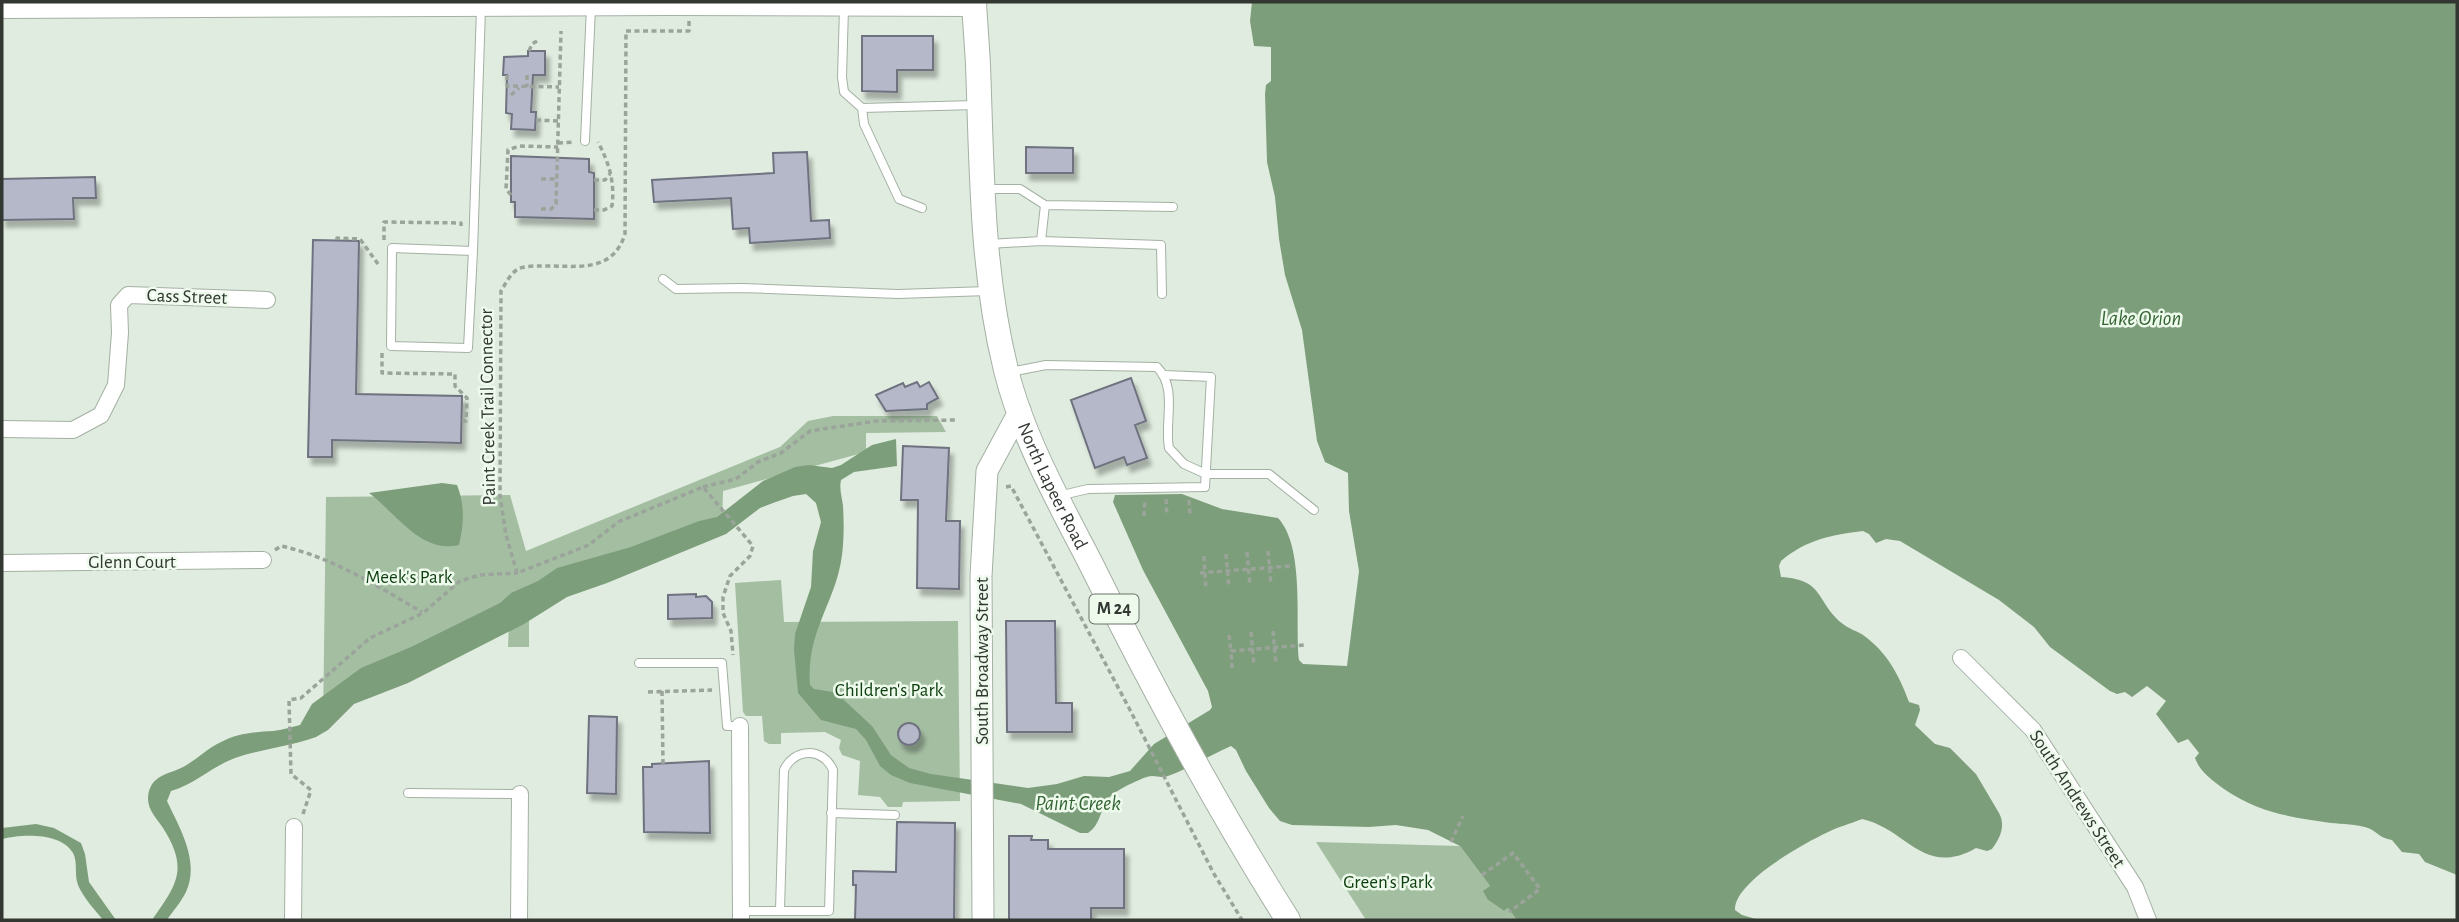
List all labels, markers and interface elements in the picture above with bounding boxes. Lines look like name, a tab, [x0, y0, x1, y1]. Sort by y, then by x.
street label: Cass Street	[146, 286, 228, 308]
street label: Paint Creek Trail Connector	[477, 308, 499, 506]
water label: Lake Orion	[2101, 308, 2181, 329]
street label: North Lapeer Road	[1014, 420, 1091, 553]
street label: Glenn Court	[88, 553, 176, 572]
park label: Meek's Park	[366, 568, 453, 587]
street label: South Broadway Street	[973, 577, 992, 745]
road number: M 24	[1090, 594, 1138, 624]
park label: Children's Park	[835, 681, 944, 700]
street label: South Andrews Street	[2026, 727, 2128, 871]
water label: Paint Creek	[1035, 793, 1121, 814]
park label: Green's Park	[1343, 873, 1433, 892]

